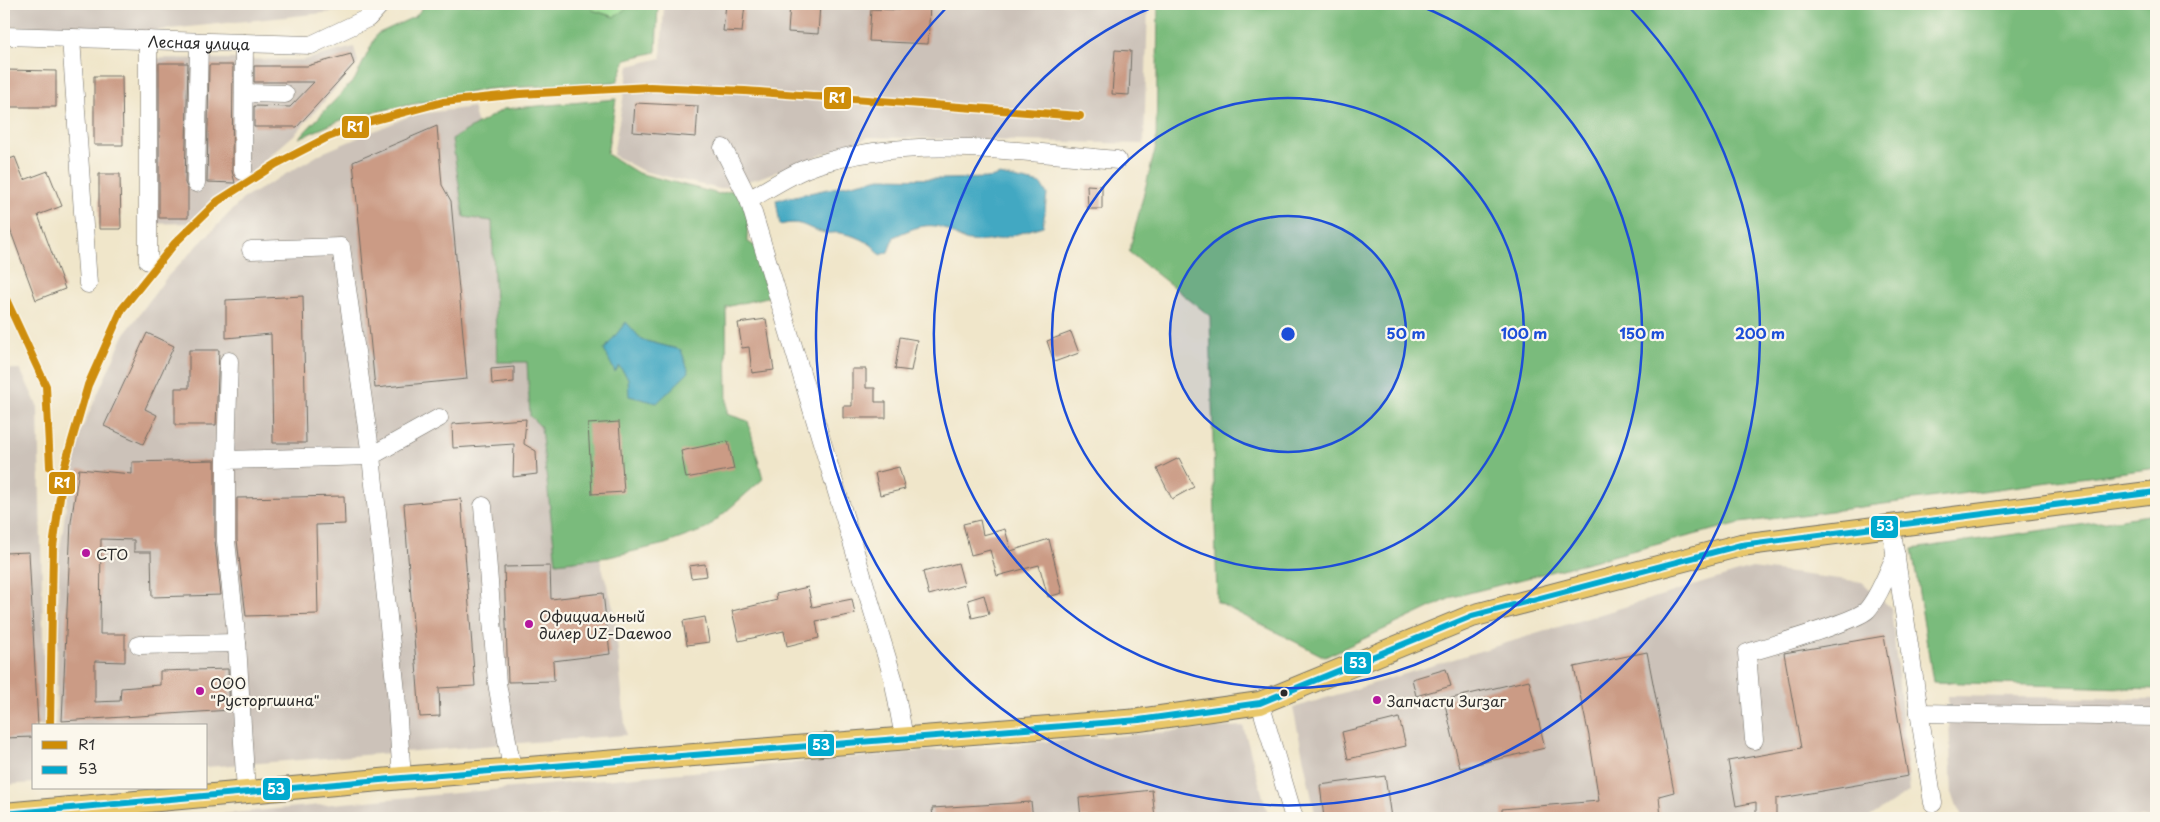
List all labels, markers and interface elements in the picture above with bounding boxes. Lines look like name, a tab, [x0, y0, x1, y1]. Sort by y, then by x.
street label: Лесная улица	[148, 29, 251, 55]
line badge: R1	[823, 86, 852, 110]
text: R1	[829, 87, 846, 108]
line badge: R1	[341, 115, 370, 139]
text: R1	[347, 116, 364, 137]
text: 50 m	[1387, 321, 1425, 344]
text: 100 m	[1501, 321, 1547, 344]
text: 150 m	[1619, 321, 1665, 344]
text: 200 m	[1735, 321, 1785, 344]
centre of rings	[1279, 325, 1297, 343]
line badge: R1	[48, 471, 76, 495]
text: R1	[54, 472, 71, 493]
line badge: 53	[1870, 515, 1899, 539]
text: 53	[1876, 515, 1894, 536]
place label: СТО	[96, 542, 128, 565]
marker: СТО	[80, 547, 92, 559]
place label: Официальный дилер UZ-Daewoo	[539, 604, 672, 644]
marker: Официальный дилер UZ-Daewoo	[523, 618, 535, 630]
line badge: 53	[1343, 651, 1372, 675]
text: 53	[1349, 652, 1367, 673]
place label: ООО "Русторгшина"	[210, 671, 320, 711]
marker: ООО "Русторгшина"	[194, 685, 206, 697]
unlabelled marker	[1279, 688, 1289, 698]
place label: Запчасти Зигзаг	[1387, 689, 1506, 712]
marker: Запчасти Зигзаг	[1371, 694, 1383, 706]
legend	[32, 724, 208, 790]
text: R1	[78, 732, 95, 755]
line badge: 53	[807, 733, 835, 757]
text: 53	[812, 734, 830, 755]
text: 53	[78, 756, 97, 779]
line badge: 53	[262, 777, 291, 801]
text: 53	[267, 778, 285, 799]

